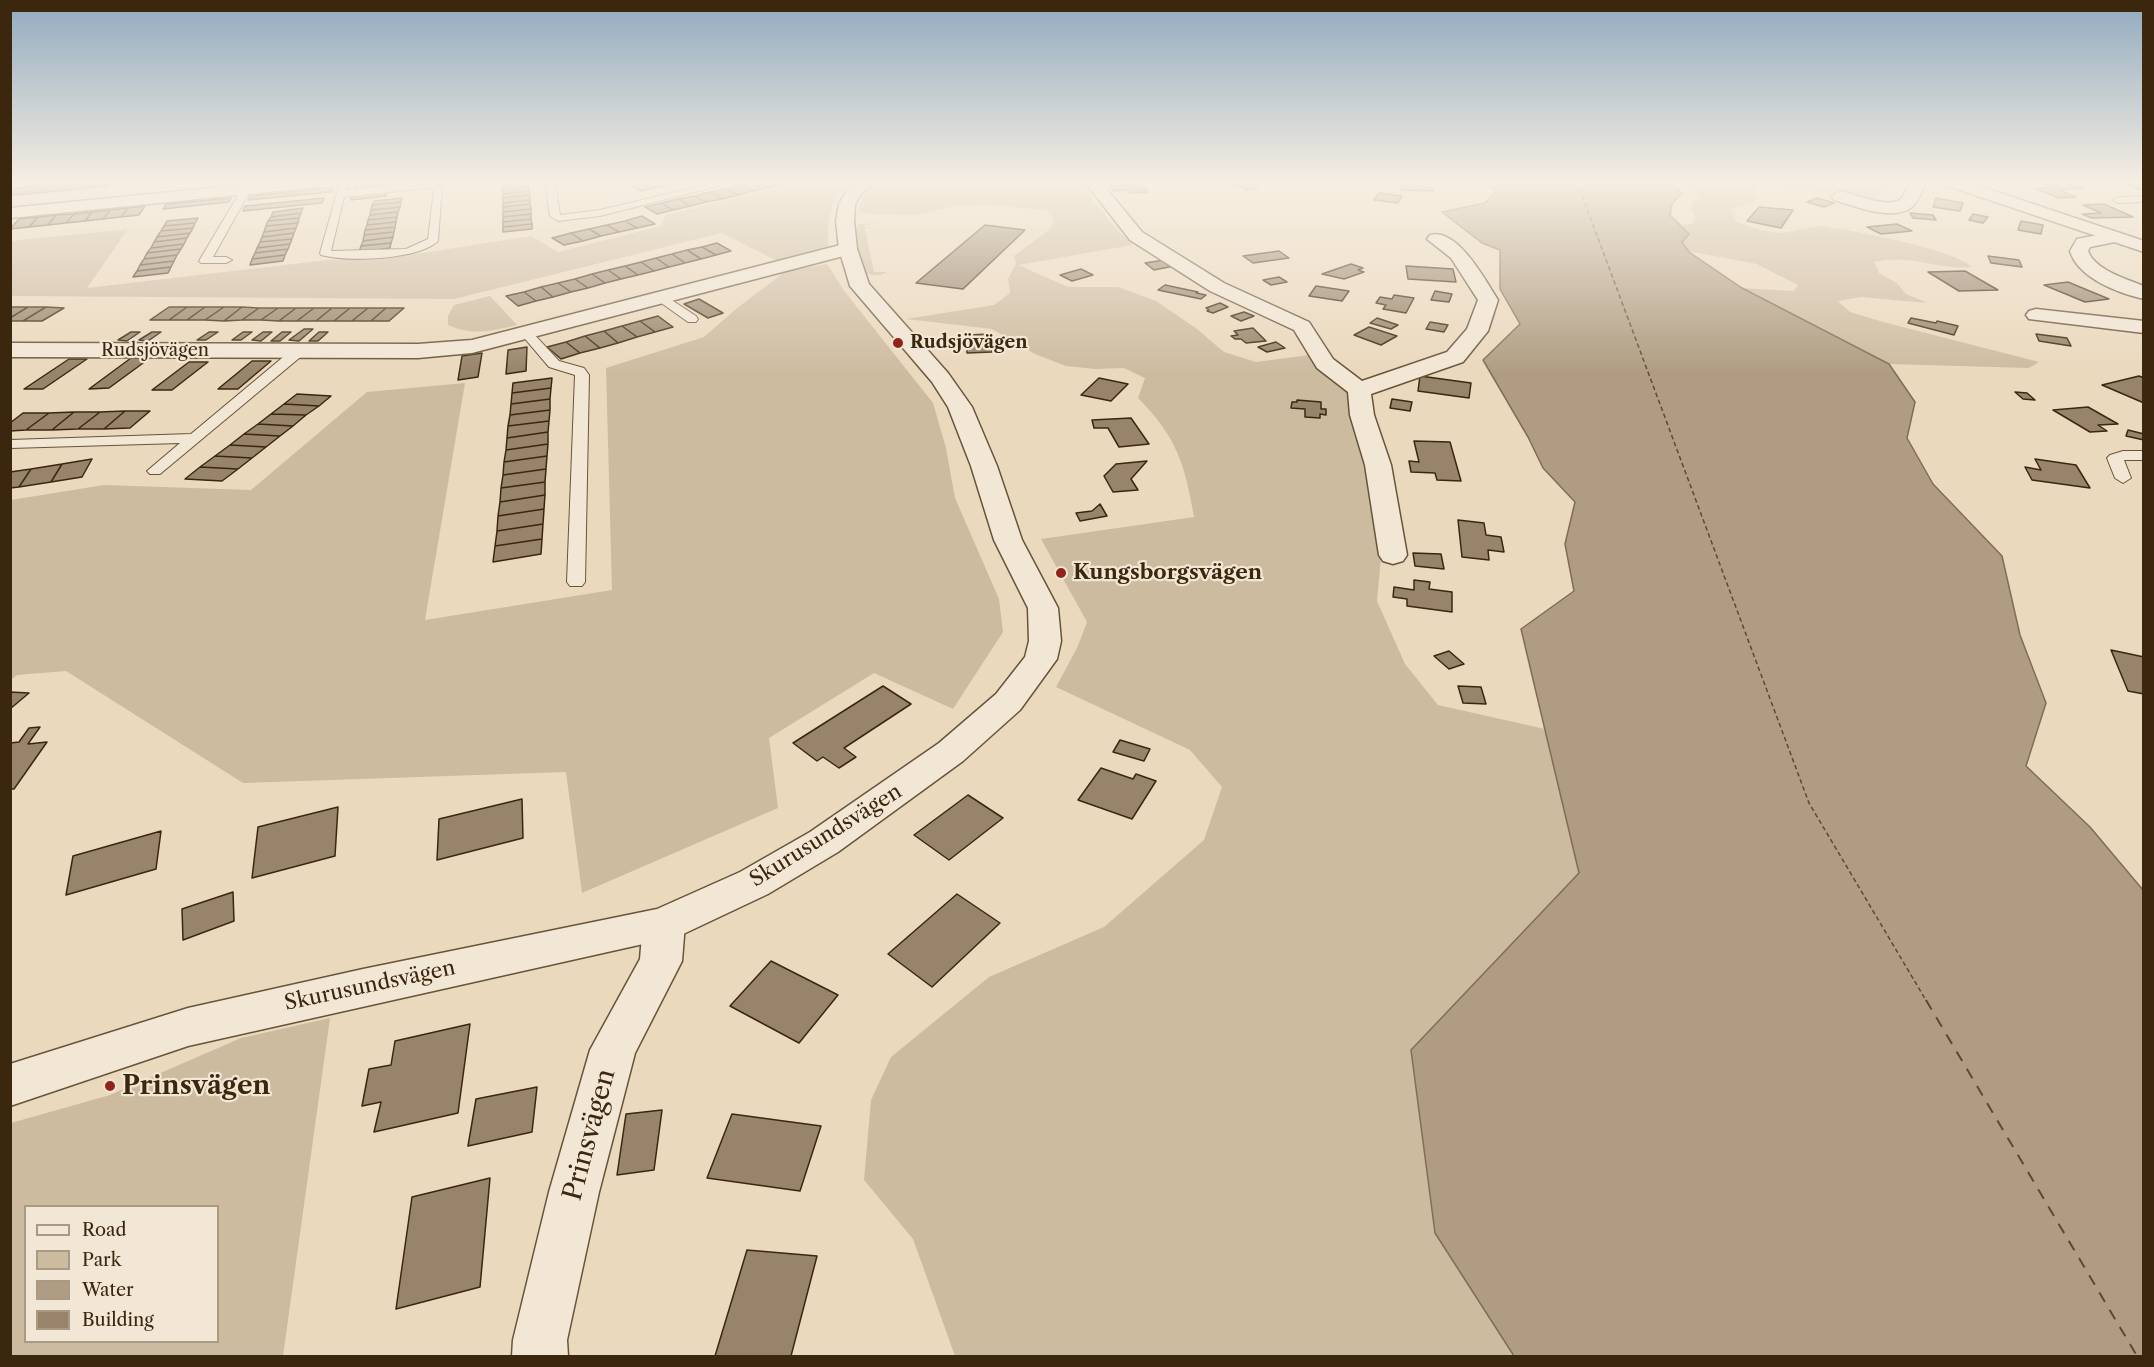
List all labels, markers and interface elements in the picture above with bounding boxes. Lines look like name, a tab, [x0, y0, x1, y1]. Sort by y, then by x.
place label: Rudsjövägen	[910, 332, 1028, 354]
marker: Rudsjövägen	[891, 336, 905, 350]
street label: Rudsjövägen	[101, 340, 209, 362]
place label: Kungsborgsvägen	[1073, 560, 1262, 586]
marker: Kungsborgsvägen	[1054, 566, 1068, 580]
street label: Skurusundsvägen	[745, 779, 907, 893]
street label: Skurusundsvägen	[282, 956, 458, 1016]
street label: Prinsvägen	[557, 1066, 623, 1204]
place label: Prinsvägen	[122, 1070, 270, 1102]
marker: Prinsvägen	[103, 1079, 117, 1093]
legend	[24, 1205, 219, 1343]
text: Road	[82, 1219, 127, 1241]
text: Park	[82, 1249, 121, 1271]
text: Water	[82, 1279, 134, 1301]
text: Building	[82, 1309, 154, 1331]

